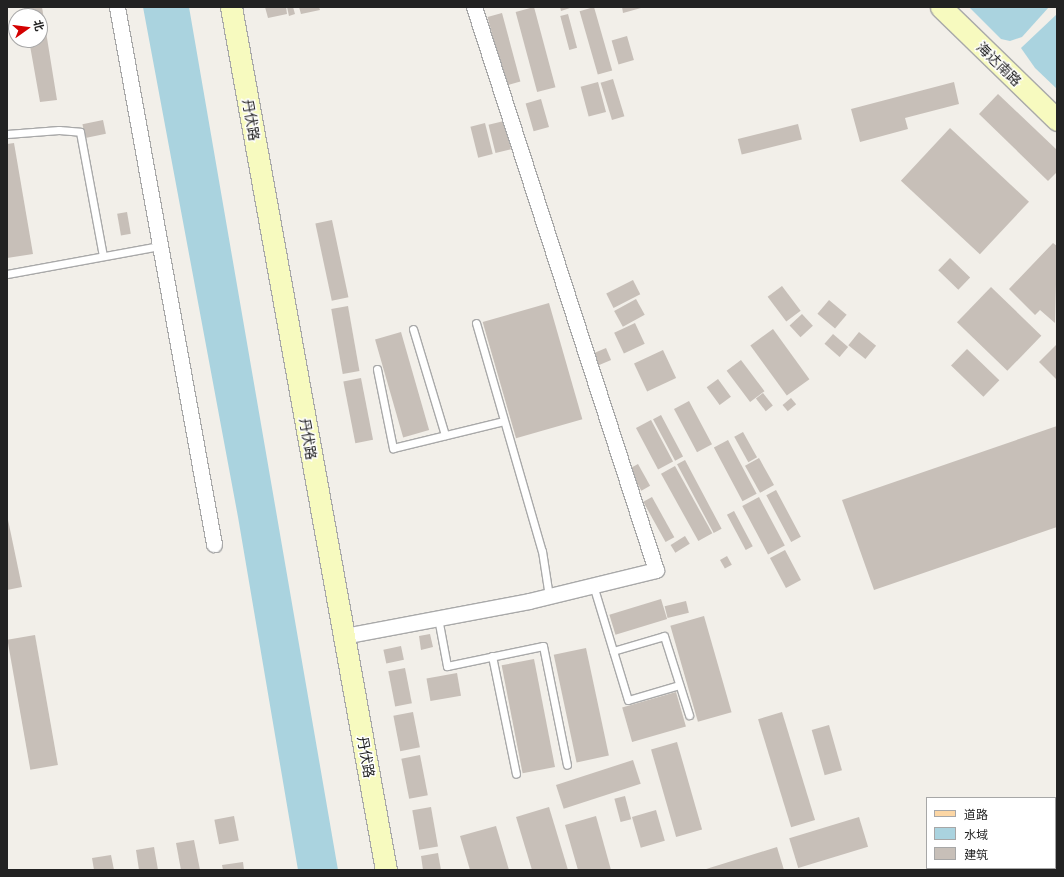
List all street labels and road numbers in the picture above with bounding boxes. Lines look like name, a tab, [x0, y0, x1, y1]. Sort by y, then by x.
street label: 海达南路	[973, 39, 1025, 89]
street label: 丹伏路	[239, 98, 263, 142]
street label: 丹伏路	[296, 417, 320, 461]
street label: 丹伏路	[354, 735, 378, 779]

